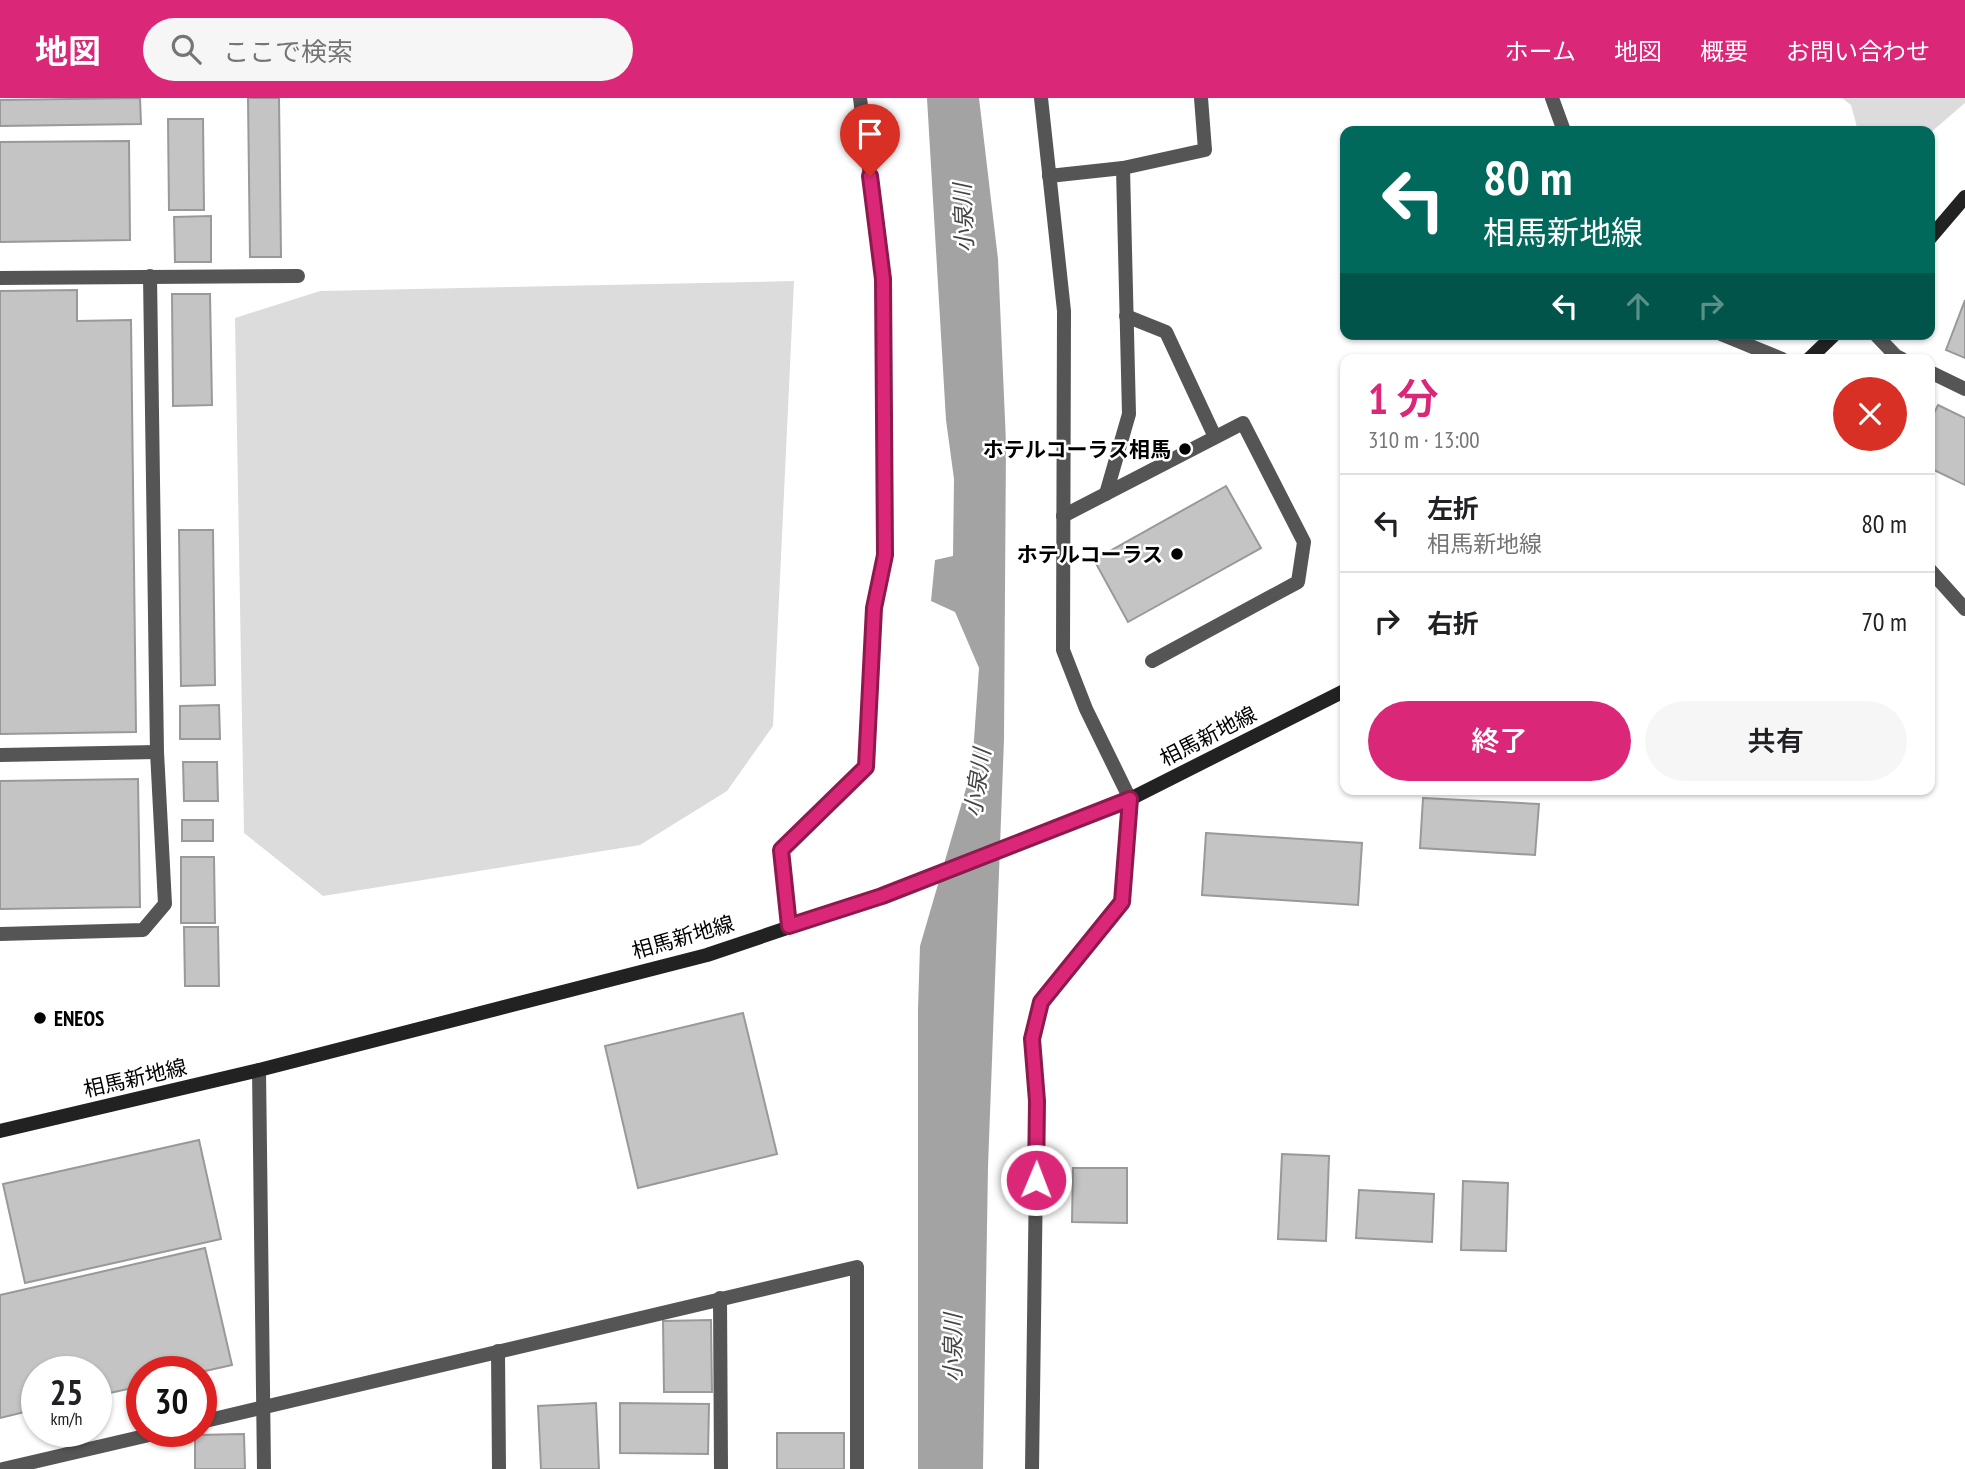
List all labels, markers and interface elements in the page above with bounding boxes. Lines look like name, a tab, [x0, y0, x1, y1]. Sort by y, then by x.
search box	[143, 18, 633, 81]
text: 地図	[35, 29, 101, 72]
icon: search	[167, 30, 205, 68]
text: ここで検索	[223, 35, 353, 68]
text: ホーム	[1505, 36, 1576, 67]
text: 地図	[1614, 36, 1662, 67]
text: 概要	[1700, 36, 1748, 67]
text: お問い合わせ	[1786, 36, 1930, 67]
pin	[840, 104, 900, 176]
icon: arrive	[851, 115, 889, 153]
text: 80 m	[1483, 145, 1572, 209]
icon: left	[1368, 154, 1459, 245]
water label: 小泉川	[947, 180, 979, 253]
text: 相馬新地線	[1483, 211, 1643, 253]
icon: left	[1546, 287, 1584, 325]
icon: ahead	[1619, 287, 1657, 325]
icon: right	[1692, 287, 1730, 325]
text: 1 分	[1368, 371, 1439, 426]
button: close	[1833, 377, 1907, 451]
text: 310 m · 13:00	[1368, 425, 1480, 454]
place label: ホテルコーラス相馬	[983, 436, 1171, 463]
marker: ホテルコーラス相馬	[1177, 441, 1193, 457]
text: 左折	[1427, 492, 1479, 525]
icon: left	[1368, 504, 1406, 542]
text: 80 m	[1861, 507, 1907, 540]
text: 相馬新地線	[1427, 529, 1542, 558]
place label: ホテルコーラス	[1017, 541, 1163, 568]
marker: ホテルコーラス	[1169, 546, 1185, 562]
icon: right	[1368, 602, 1406, 640]
text: 70 m	[1861, 605, 1907, 638]
text: 右折	[1427, 607, 1479, 640]
street label: 相馬新地線	[1155, 700, 1261, 772]
button: 終了	[1368, 701, 1631, 781]
button: 共有	[1645, 701, 1907, 781]
water label: 小泉川	[958, 744, 997, 819]
street label: 相馬新地線	[629, 910, 737, 964]
place label: ENEOS	[54, 1005, 104, 1032]
marker: ENEOS	[32, 1010, 48, 1026]
street label: 相馬新地線	[81, 1053, 189, 1103]
position arrow	[999, 1143, 1073, 1217]
water label: 小泉川	[938, 1311, 967, 1383]
speed limit sign: 30	[126, 1356, 217, 1447]
text: 25	[50, 1369, 83, 1415]
text: km/h	[51, 1407, 82, 1430]

